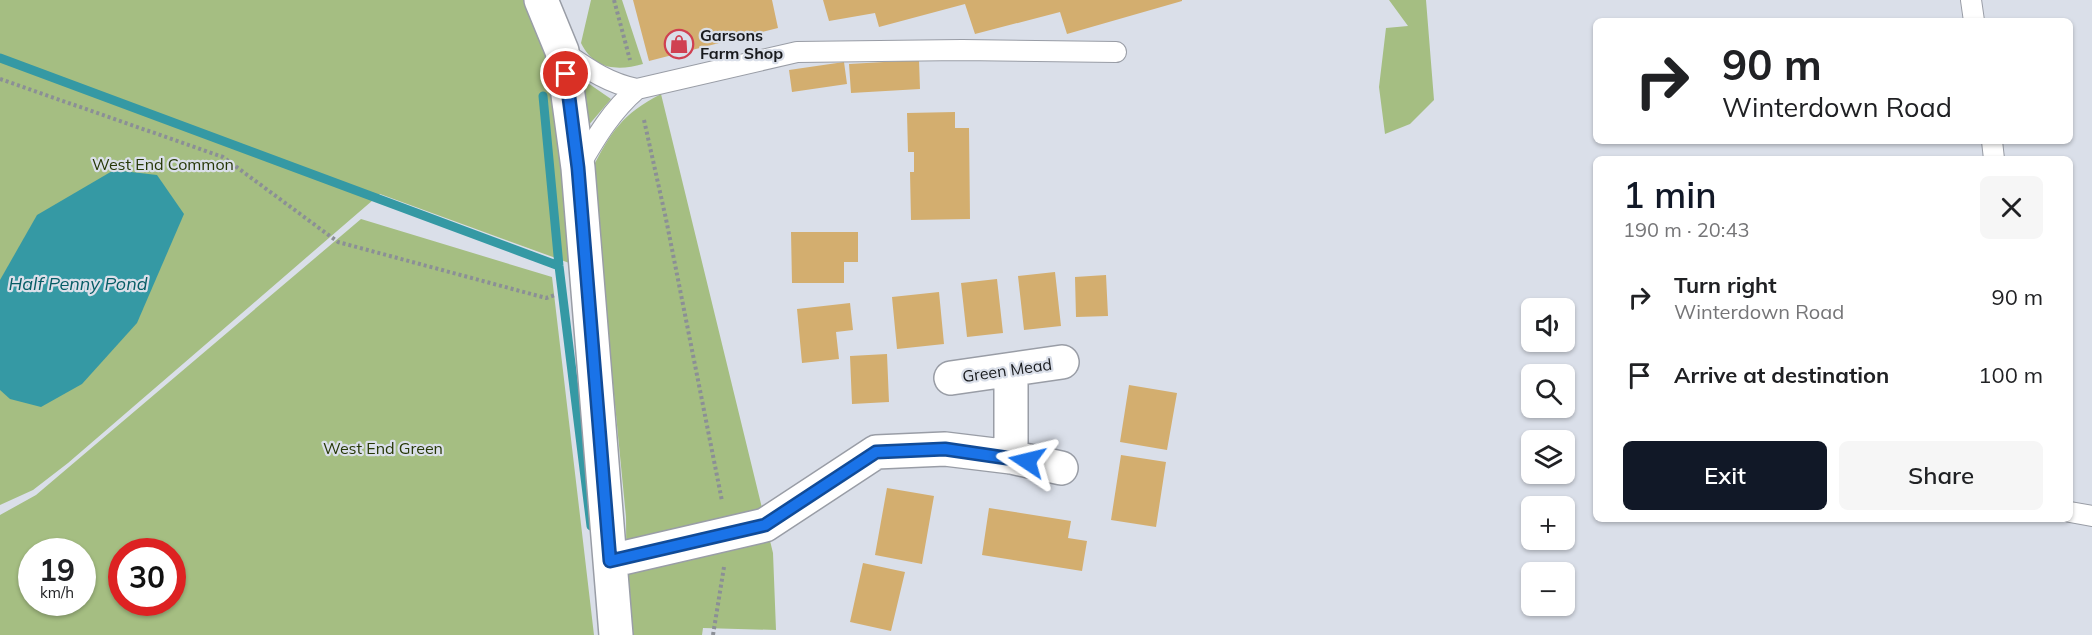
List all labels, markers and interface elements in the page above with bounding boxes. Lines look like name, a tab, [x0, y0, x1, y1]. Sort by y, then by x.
place label: Garsons Farm Shop	[700, 25, 783, 63]
shop icon: Garsons Farm Shop	[663, 28, 695, 60]
text: 90 m	[1722, 38, 1822, 91]
icon: right	[1623, 42, 1701, 120]
pin	[540, 48, 591, 99]
icon: arrive	[549, 57, 582, 90]
text: Winterdown Road	[1722, 90, 1952, 124]
park label: West End Common	[92, 154, 234, 174]
text: 1 min	[1623, 172, 1717, 217]
button: close	[1980, 176, 2043, 239]
text: 190 m · 20:43	[1623, 217, 1749, 242]
text: Turn right	[1674, 271, 1777, 299]
water label: Half Penny Pond	[9, 272, 148, 295]
icon: right	[1623, 281, 1656, 314]
text: 90 m	[1992, 283, 2043, 311]
map controls	[1521, 298, 1575, 616]
button: sound	[1521, 298, 1575, 352]
text: Winterdown Road	[1674, 299, 1844, 324]
street label: Green Mead	[961, 354, 1053, 386]
icon: arrive	[1623, 359, 1656, 392]
text: Arrive at destination	[1674, 361, 1889, 389]
text: 100 m	[1978, 361, 2043, 389]
button: search	[1521, 364, 1575, 418]
position arrow	[995, 429, 1059, 493]
button: layers	[1521, 430, 1575, 484]
park label: West End Green	[323, 438, 443, 458]
button: Exit	[1623, 441, 1827, 510]
button: Share	[1839, 441, 2043, 510]
button: +	[1521, 496, 1575, 550]
speed limit sign: 30	[108, 538, 186, 616]
text: 19	[39, 551, 75, 589]
button: −	[1521, 562, 1575, 616]
text: km/h	[40, 583, 74, 602]

